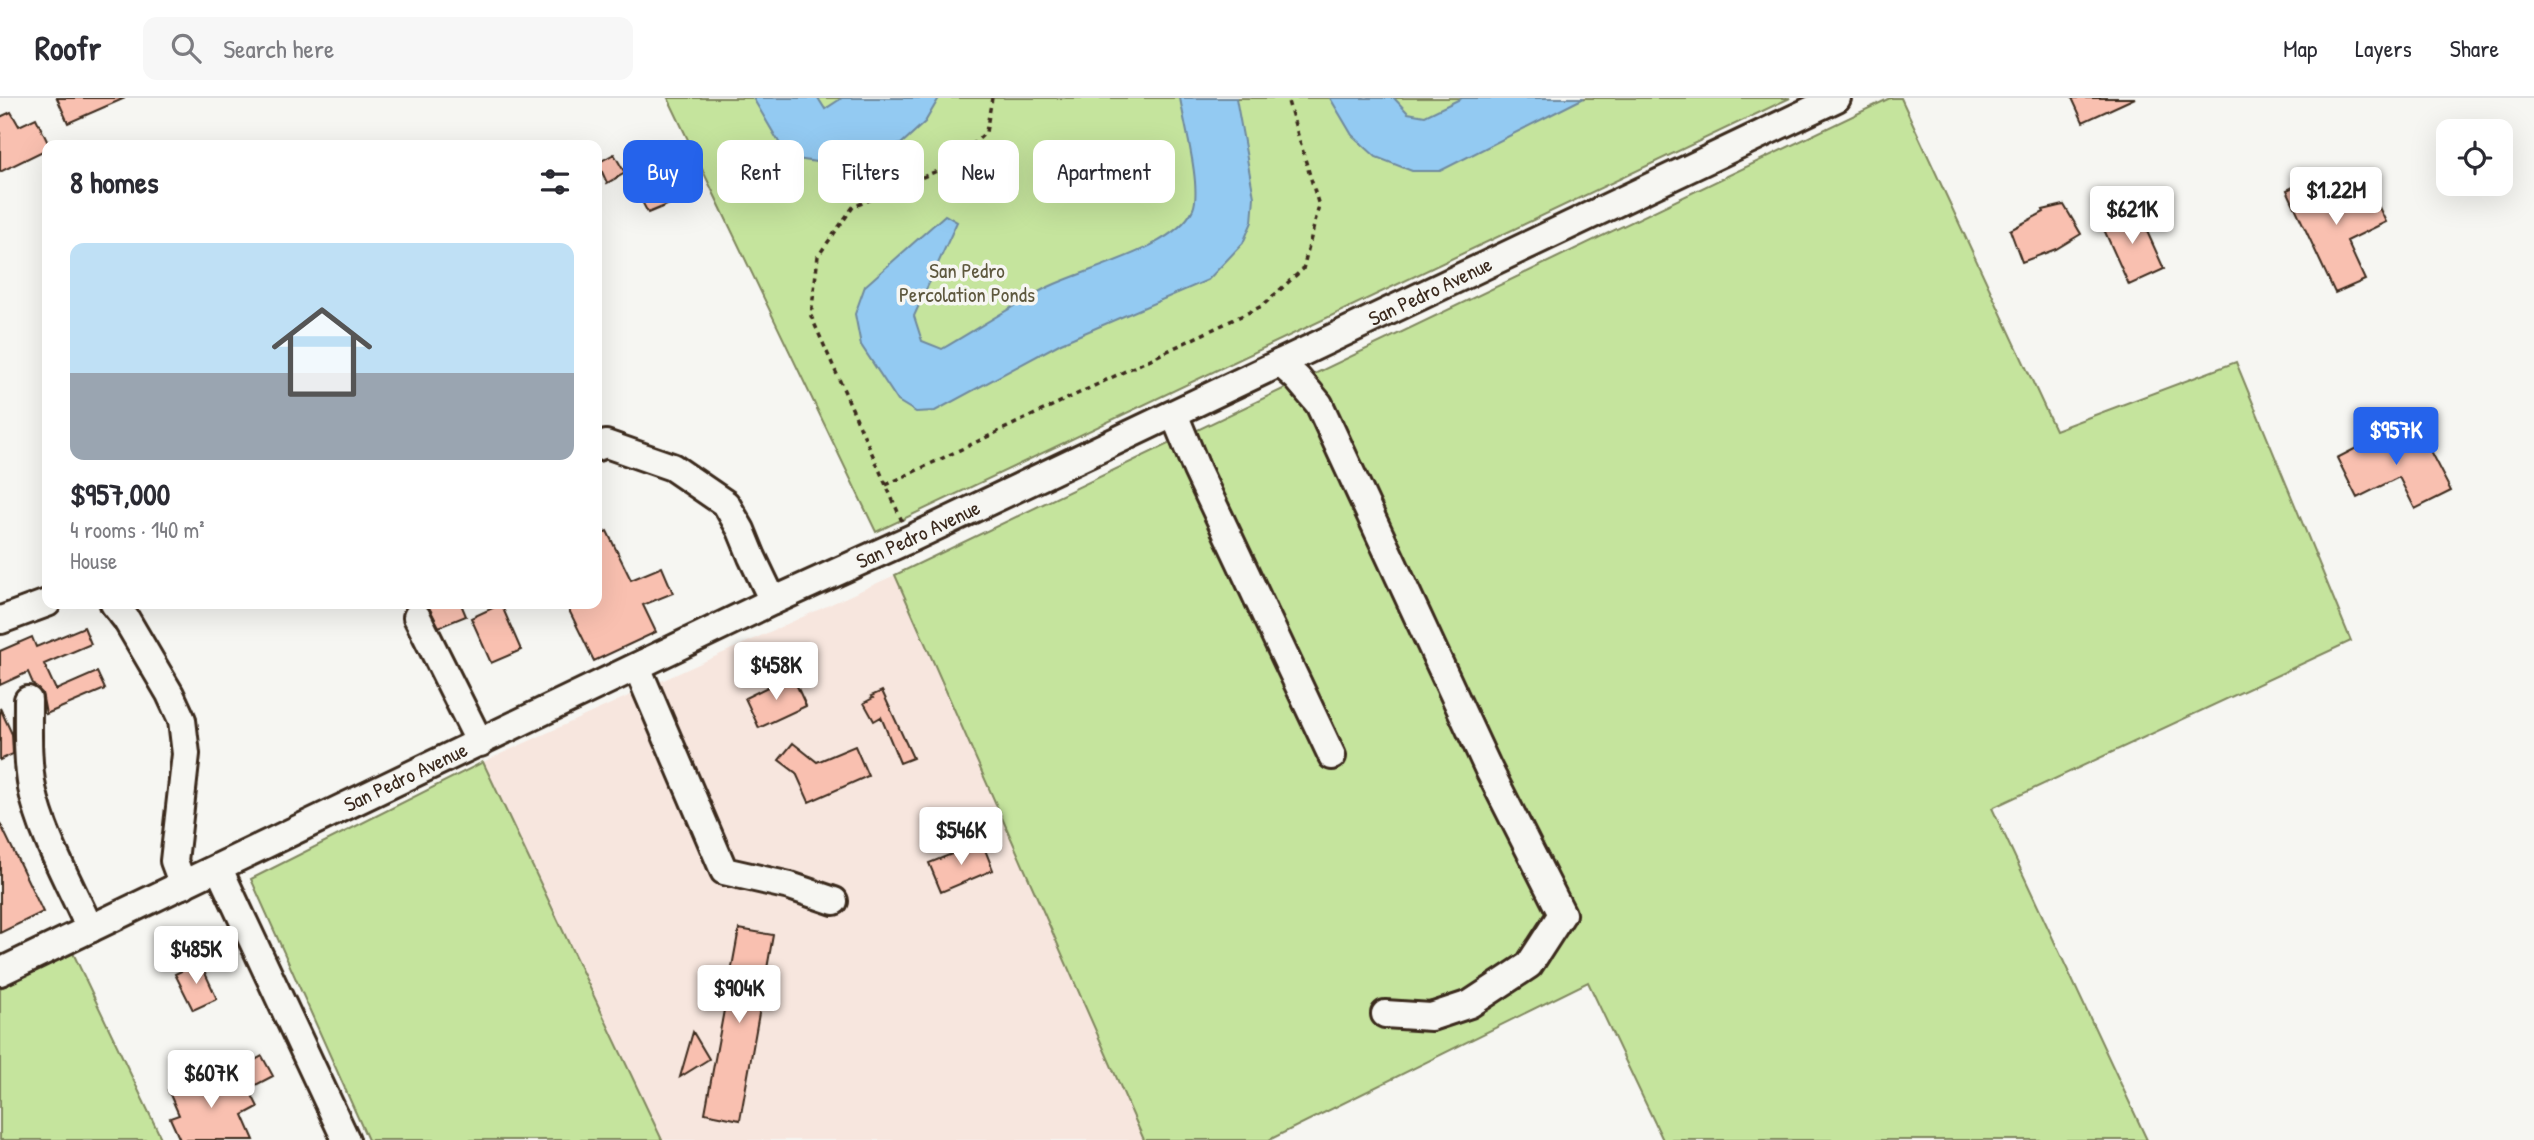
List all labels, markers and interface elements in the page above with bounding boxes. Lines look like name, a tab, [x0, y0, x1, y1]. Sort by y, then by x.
search box	[143, 17, 633, 80]
text: Roofr	[35, 26, 101, 70]
icon: search	[167, 29, 205, 67]
text: Search here	[223, 31, 334, 66]
text: Map	[2283, 32, 2317, 64]
text: Layers	[2355, 32, 2412, 64]
text: Share	[2450, 32, 2499, 64]
map controls	[2436, 119, 2513, 196]
button: locate	[2436, 119, 2513, 196]
chip: Buy	[623, 140, 703, 203]
chip: Rent	[717, 140, 804, 203]
chip: Filters	[818, 140, 924, 203]
chip: New	[938, 140, 1019, 203]
chip: Apartment	[1033, 140, 1175, 203]
text: 8 homes	[70, 162, 158, 202]
icon: filters	[536, 163, 574, 201]
pin: $1.22M	[2279, 167, 2393, 227]
text: $1.22M	[2306, 174, 2366, 205]
pin: $621K	[2083, 186, 2181, 246]
text: $621K	[2106, 193, 2158, 224]
street label: San Pedro Avenue	[1364, 249, 1497, 333]
park label: San Pedro Percolation Ponds	[899, 256, 1035, 309]
icon: home	[259, 289, 385, 415]
pin: $957K	[2347, 408, 2445, 467]
text: $957K	[2369, 414, 2423, 445]
text: $957,000	[70, 474, 170, 514]
street label: San Pedro Avenue	[851, 493, 985, 575]
text: 4 rooms · 140 m²	[70, 514, 204, 545]
text: House	[70, 545, 117, 576]
pin: $458K	[727, 642, 825, 702]
text: $458K	[750, 649, 802, 680]
street label: San Pedro Avenue	[339, 735, 472, 819]
pin: $546K	[912, 808, 1010, 867]
text: $546K	[935, 814, 987, 845]
pin: $485K	[147, 926, 245, 986]
text: $485K	[170, 933, 222, 964]
pin: $904K	[690, 965, 788, 1025]
text: $904K	[713, 972, 765, 1003]
pin: $607K	[162, 1051, 260, 1110]
text: $607K	[184, 1057, 238, 1088]

